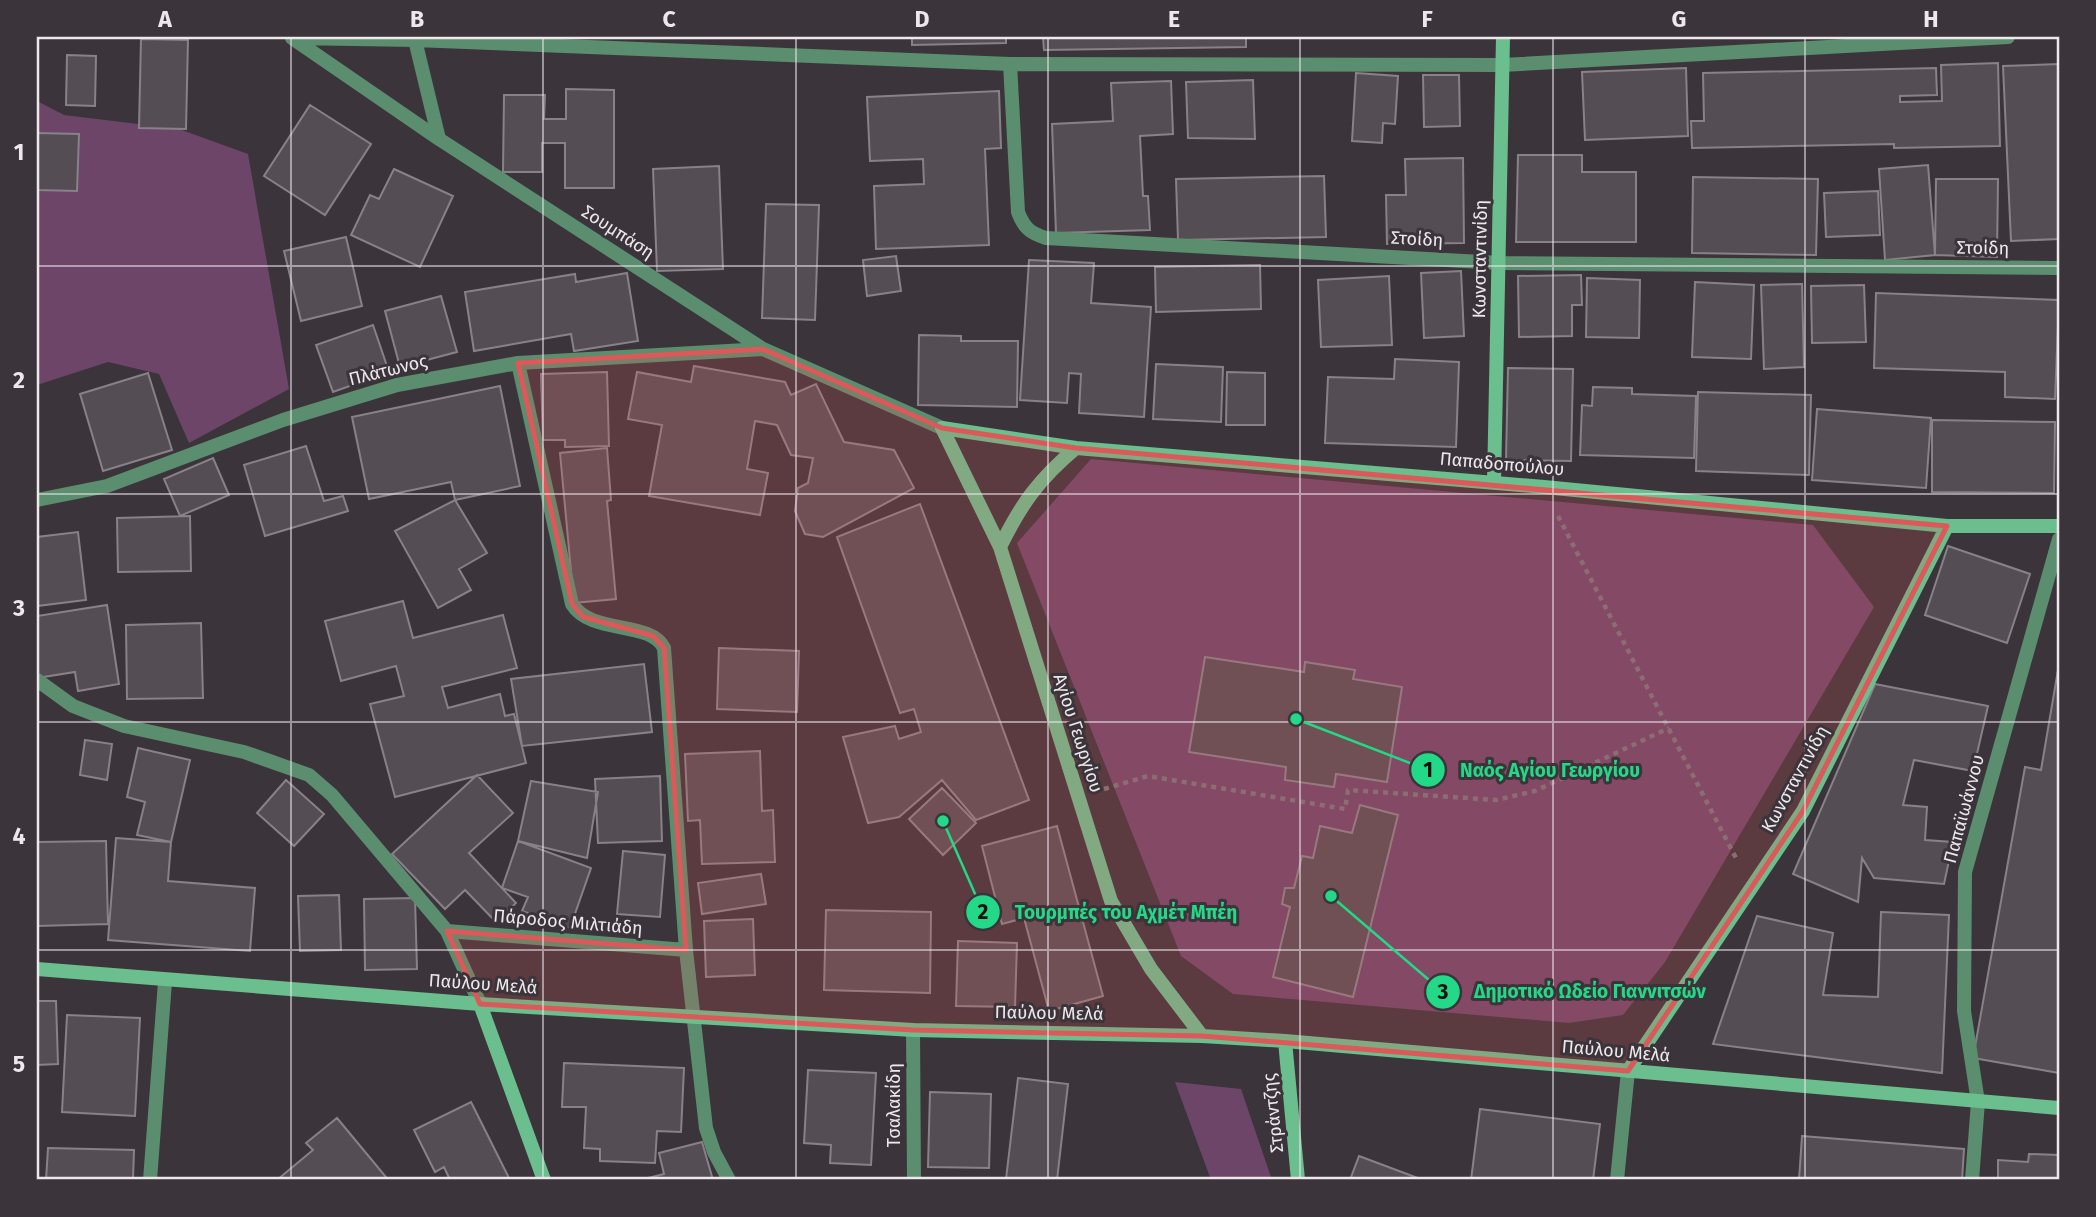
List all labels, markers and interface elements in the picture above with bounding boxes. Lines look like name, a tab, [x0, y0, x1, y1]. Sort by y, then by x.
text: A	[157, 5, 172, 33]
text: B	[410, 5, 424, 33]
text: C	[662, 5, 676, 33]
text: D	[915, 5, 930, 33]
text: E	[1168, 5, 1180, 33]
text: F	[1421, 5, 1433, 33]
text: G	[1672, 5, 1686, 33]
text: H	[1923, 5, 1939, 33]
text: 1	[14, 138, 24, 166]
street label: Κωνσταντινίδη	[1468, 199, 1492, 319]
street label: Σουμπάση	[578, 200, 658, 264]
street label: Στοίδη	[1390, 227, 1444, 251]
street label: Στοίδη	[1957, 237, 2009, 259]
street label: Πλάτωνος	[346, 349, 430, 390]
text: 2	[13, 366, 25, 394]
street label: Παπαδοπούλου	[1439, 448, 1565, 480]
text: 3	[12, 594, 25, 622]
street label: Αγίου Γεωργίου	[1048, 671, 1108, 795]
street label: Κωνσταντινίδη	[1757, 722, 1833, 836]
callout: Ναός Αγίου Γεωργίου	[1411, 750, 1654, 790]
street label: Παπαϊωάννου	[1939, 752, 1989, 866]
text: 1	[1423, 757, 1433, 783]
text: Ναός Αγίου Γεωργίου	[1460, 759, 1640, 782]
text: 4	[13, 822, 26, 850]
callout: Τουρμπές του Αχμέτ Μπέη	[965, 892, 1251, 932]
text: 2	[978, 899, 989, 925]
text: Τουρμπές του Αχμέτ Μπέη	[1015, 901, 1237, 924]
street label: Πάροδος Μιλτιάδη	[492, 905, 644, 939]
street label: Παύλου Μελά	[428, 969, 538, 999]
callout: Δημοτικό Ωδείο Γιαννιτσών	[1425, 972, 1720, 1012]
text: 3	[1437, 979, 1449, 1005]
text: Δημοτικό Ωδείο Γιαννιτσών	[1473, 980, 1706, 1003]
street label: Παύλου Μελά	[994, 1001, 1104, 1025]
street label: Παύλου Μελά	[1561, 1035, 1671, 1067]
text: 5	[13, 1050, 25, 1078]
street label: Τσαλακίδη	[883, 1063, 905, 1147]
street label: Στράντζης	[1258, 1072, 1288, 1154]

